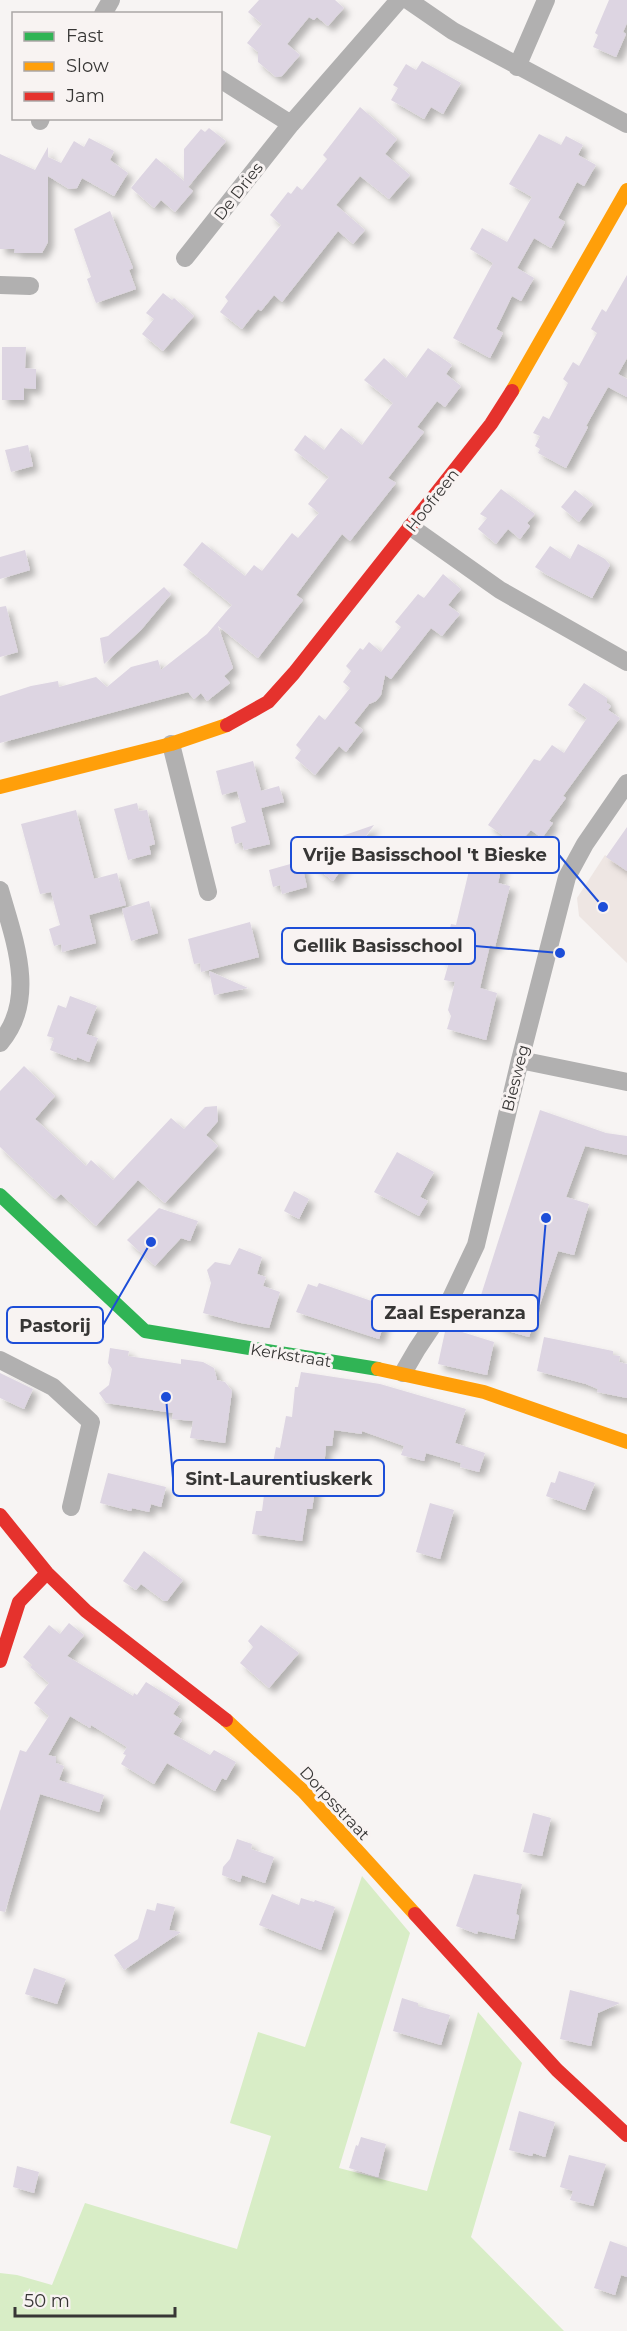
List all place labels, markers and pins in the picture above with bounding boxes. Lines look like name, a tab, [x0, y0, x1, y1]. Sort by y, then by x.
callout: Vrije Basisschool 't Bieske	[291, 837, 559, 873]
callout: Gellik Basisschool	[282, 928, 475, 964]
callout: Zaal Esperanza	[372, 1295, 538, 1331]
callout: Pastorij	[7, 1307, 103, 1343]
callout: Sint-Laurentiuskerk	[173, 1460, 384, 1496]

